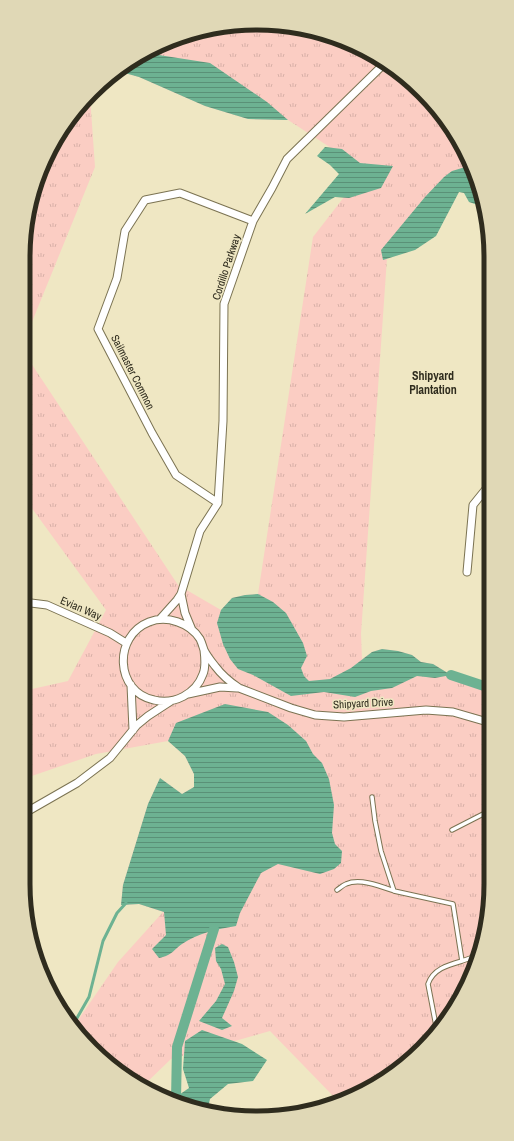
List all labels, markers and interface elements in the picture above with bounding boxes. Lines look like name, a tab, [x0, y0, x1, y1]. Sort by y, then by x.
street label: Cordillo Parkway	[209, 232, 243, 302]
street label: Sailmaster Common	[108, 332, 158, 412]
district label: Shipyard Plantation	[409, 368, 457, 398]
street label: Evian Way	[58, 593, 104, 623]
street label: Shipyard Drive	[333, 694, 393, 712]

